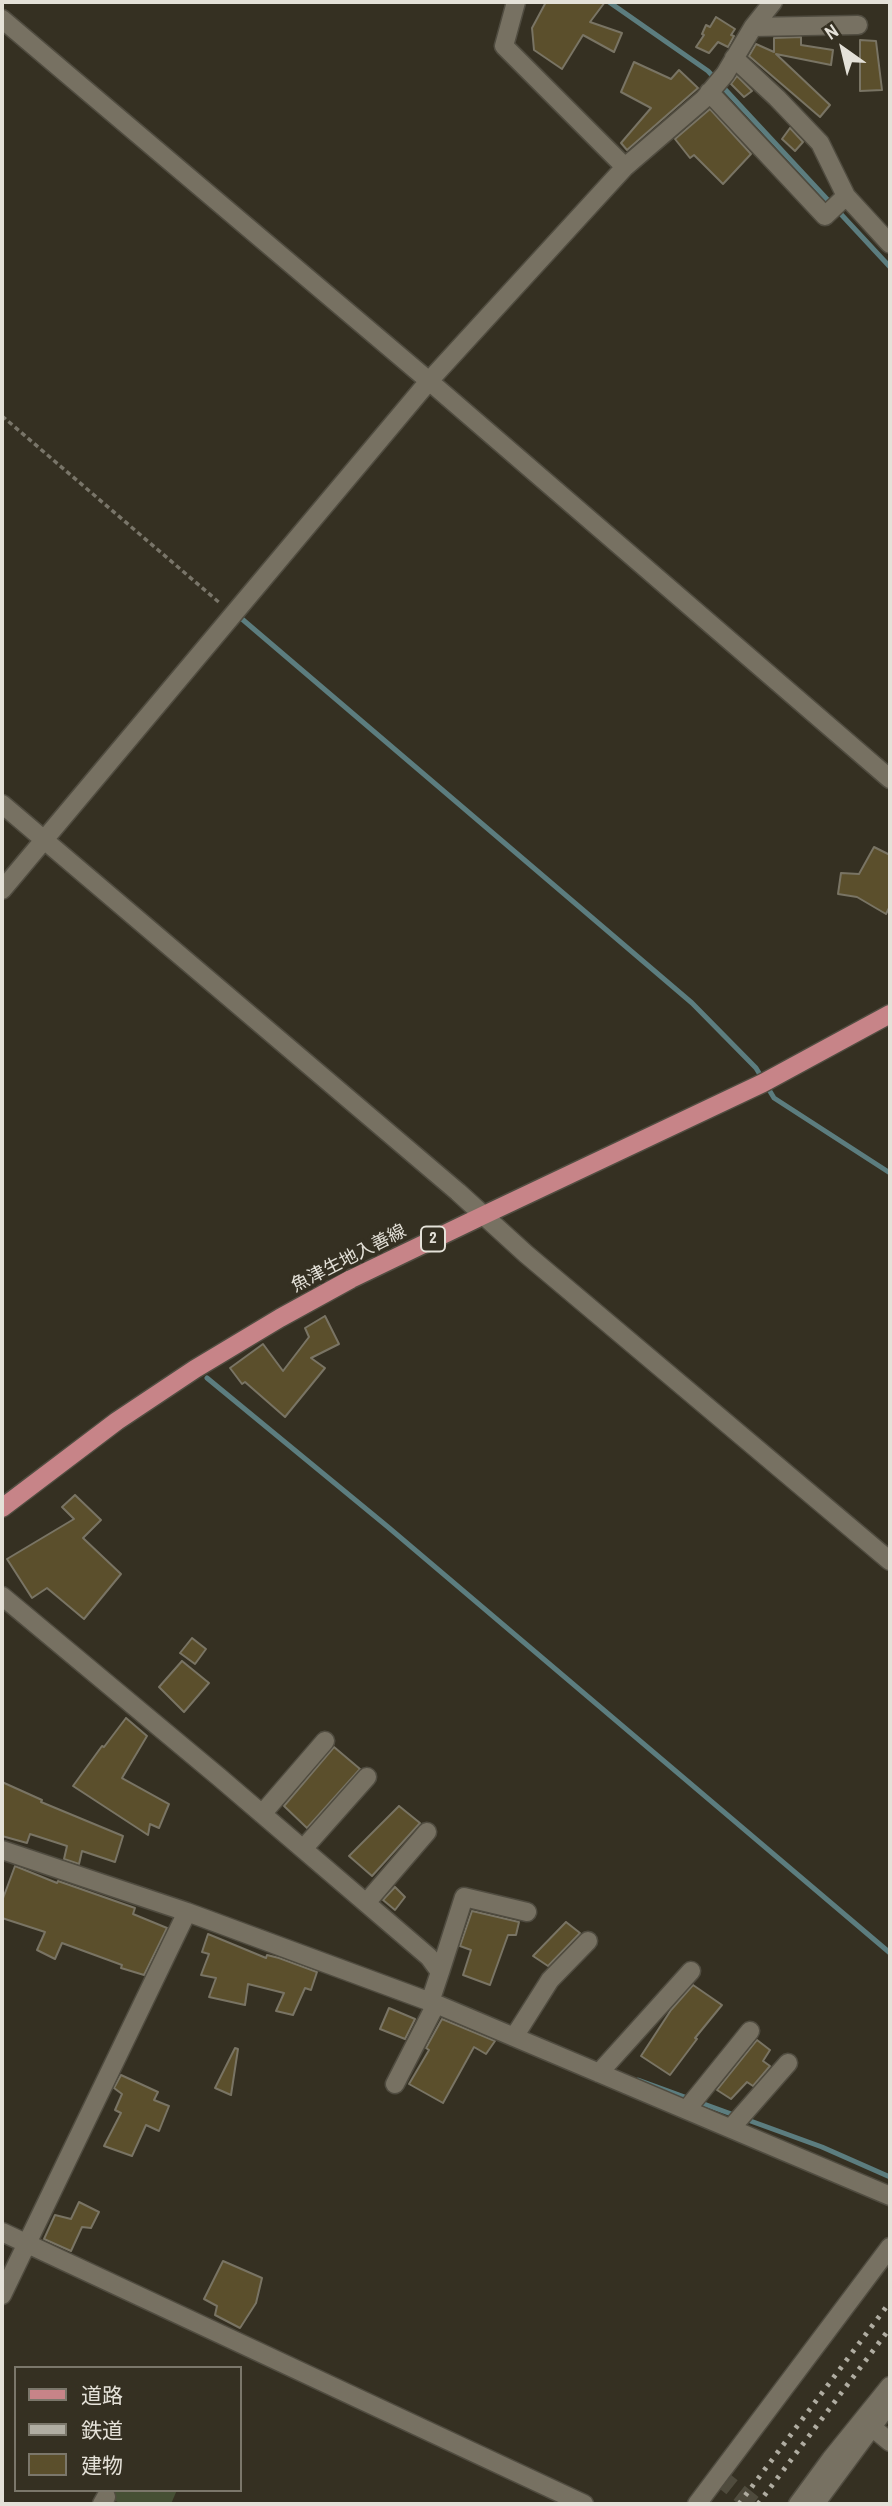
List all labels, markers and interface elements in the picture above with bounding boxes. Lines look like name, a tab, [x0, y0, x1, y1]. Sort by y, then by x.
north arrow	[808, 14, 878, 84]
text: N	[819, 18, 843, 46]
street label: 魚津生地入善線	[288, 1221, 410, 1297]
road number: 2	[421, 1226, 445, 1252]
legend	[14, 2366, 242, 2492]
text: 道路	[81, 2381, 123, 2410]
text: 鉄道	[81, 2416, 123, 2445]
text: 建物	[81, 2451, 123, 2480]

